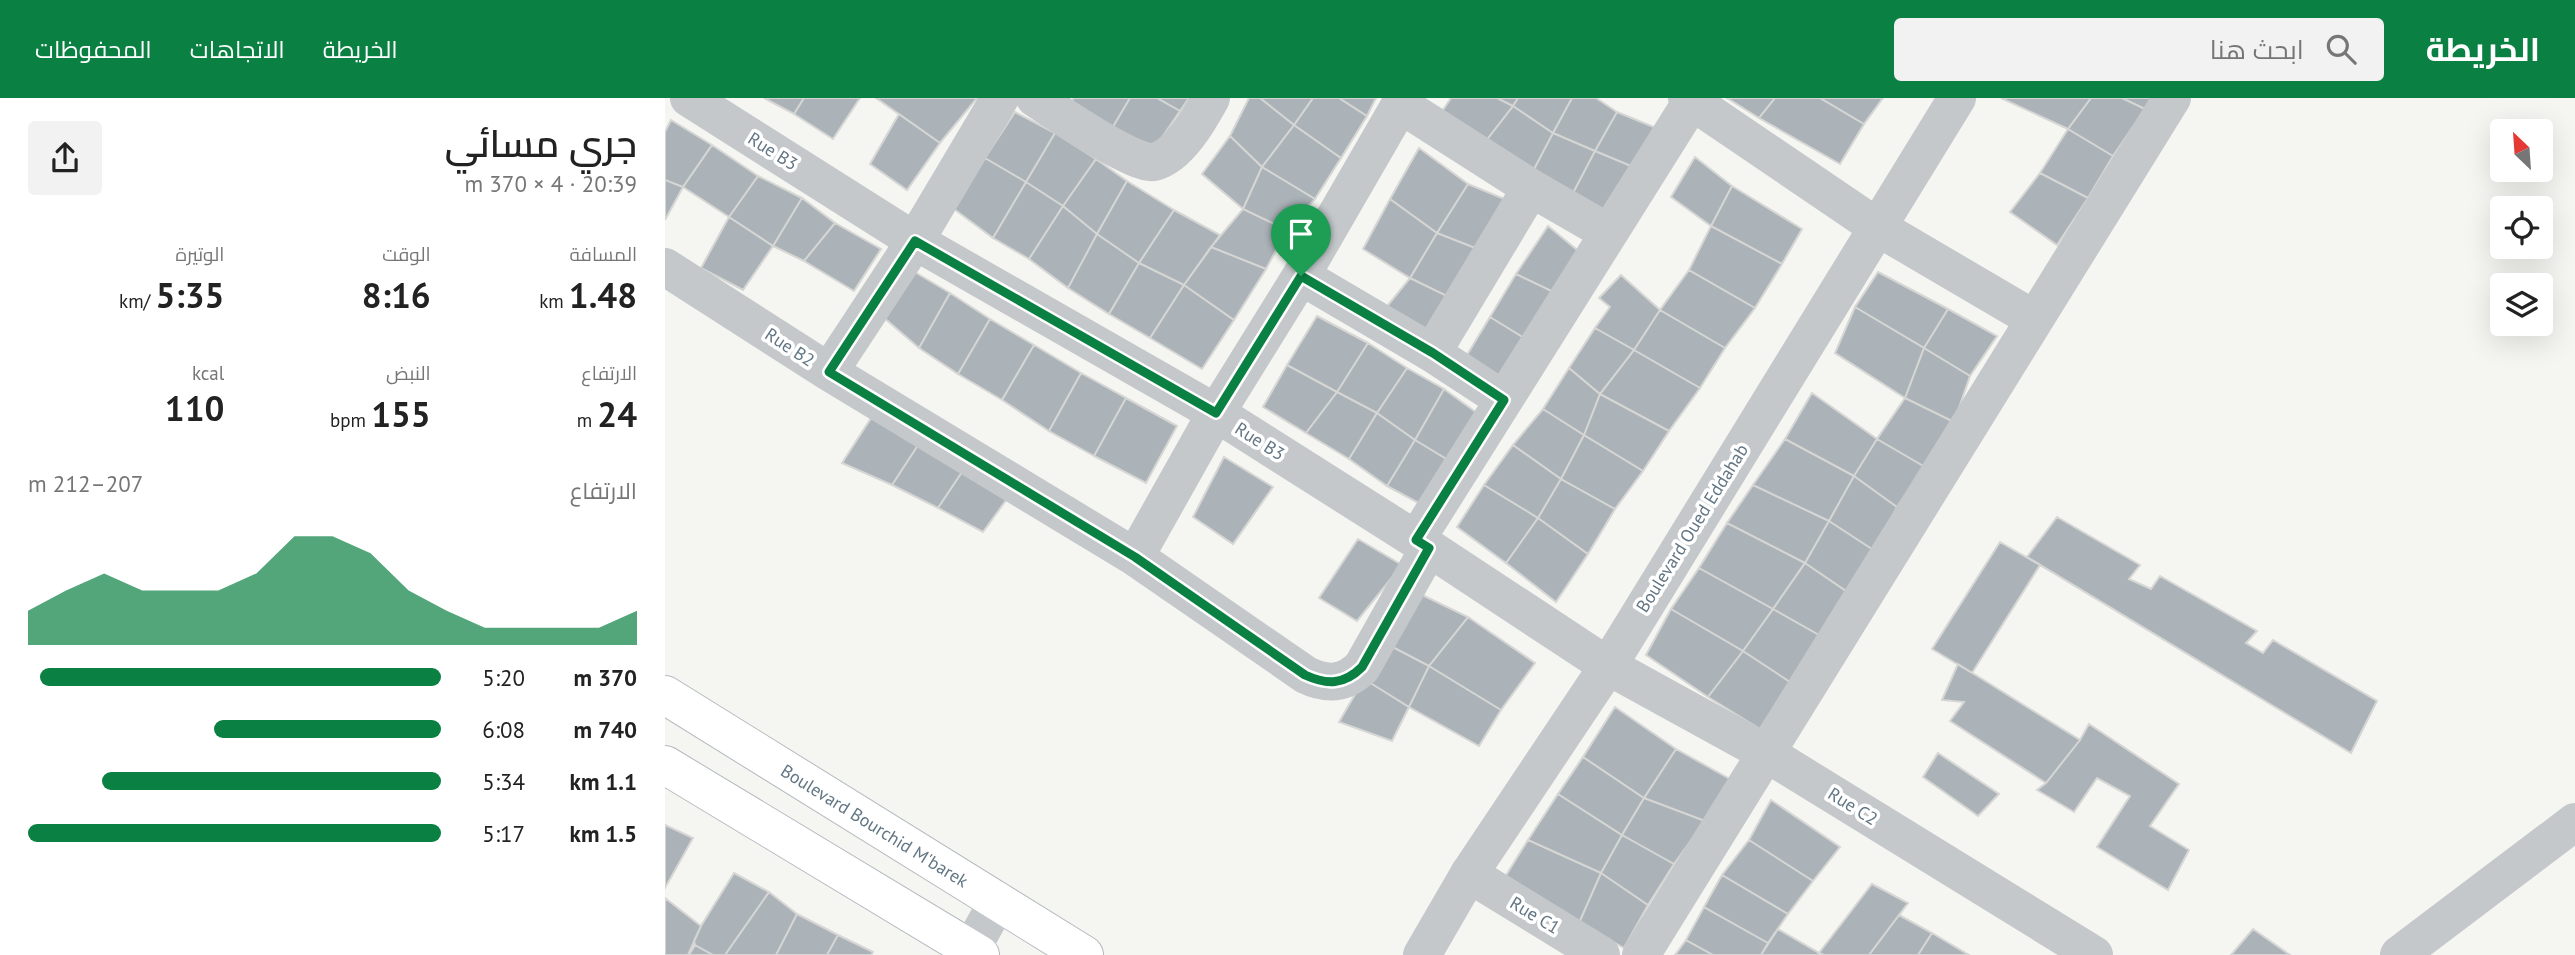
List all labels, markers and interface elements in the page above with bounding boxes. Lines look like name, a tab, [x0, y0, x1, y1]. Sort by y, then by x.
search box	[1894, 18, 2384, 81]
text: الخريطة	[2426, 27, 2540, 70]
icon: search	[2322, 30, 2360, 68]
text: ابحث هنا	[2210, 33, 2304, 66]
text: المحفوظات	[35, 34, 152, 65]
text: الاتجاهات	[190, 34, 285, 65]
text: الخريطة	[323, 34, 398, 65]
text: جري مسائي	[445, 118, 637, 167]
north arrow	[2490, 119, 2553, 182]
map controls	[2490, 119, 2553, 336]
button: share	[28, 121, 102, 195]
street label: Rue B3	[744, 127, 802, 175]
text: 20:39 · 4 × 370 m	[464, 169, 637, 198]
button: locate	[2490, 196, 2553, 259]
pin	[1271, 204, 1331, 276]
icon: arrive	[1282, 215, 1320, 253]
text: الوتيرة	[176, 242, 224, 266]
text: الوقت	[382, 242, 431, 266]
text: المسافة	[569, 242, 637, 266]
text: 5:35	[155, 272, 224, 318]
text: 8:16	[362, 272, 431, 318]
text: 1.48	[569, 272, 637, 318]
button: layers	[2490, 273, 2553, 336]
text: /km	[119, 289, 155, 313]
text: km	[539, 289, 569, 313]
street label: Rue B2	[761, 323, 819, 371]
text: kcal	[192, 361, 224, 385]
text: النبض	[386, 361, 431, 385]
text: الارتفاع	[581, 361, 637, 385]
text: 110	[165, 385, 224, 431]
text: 155	[371, 391, 431, 437]
text: 24	[597, 391, 637, 437]
text: bpm	[330, 408, 371, 432]
text: m	[577, 408, 597, 432]
street label: Rue B3	[1231, 417, 1289, 465]
street label: Boulevard Oued Eddahab	[1631, 440, 1753, 616]
text: 207–212 m	[28, 469, 143, 498]
text: الارتفاع	[570, 476, 637, 505]
text: 5:20	[482, 663, 525, 692]
text: 370 m	[574, 663, 637, 692]
text: 6:08	[482, 715, 525, 744]
text: 740 m	[574, 715, 637, 744]
street label: Boulevard Bourchid M'barek	[777, 758, 973, 892]
text: 5:34	[482, 767, 525, 796]
text: 1.1 km	[570, 767, 637, 796]
street label: Rue C2	[1824, 782, 1882, 830]
text: 5:17	[482, 819, 525, 848]
text: 1.5 km	[570, 819, 637, 848]
street label: Rue C1	[1506, 891, 1564, 939]

